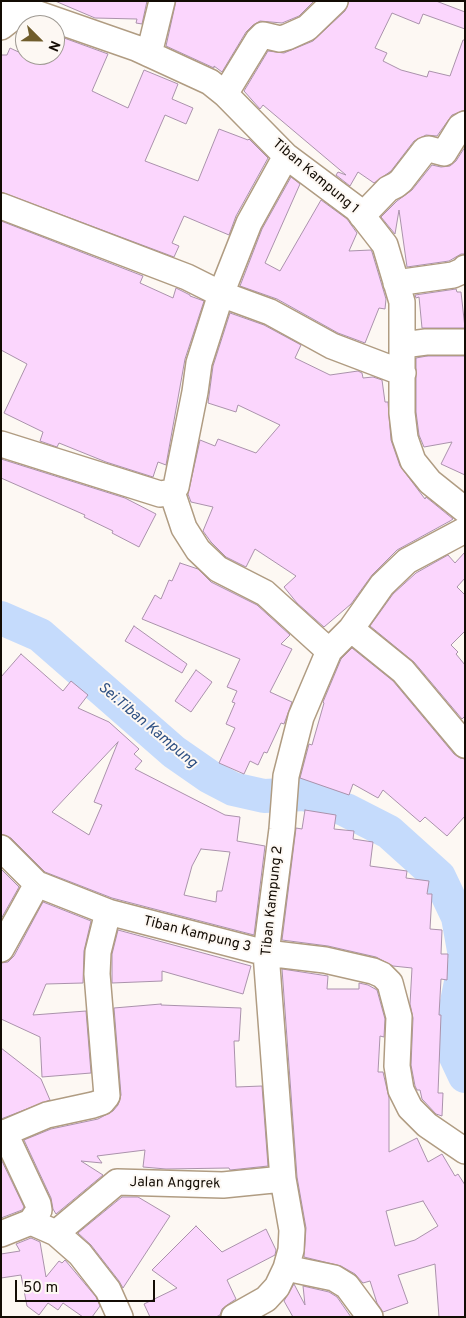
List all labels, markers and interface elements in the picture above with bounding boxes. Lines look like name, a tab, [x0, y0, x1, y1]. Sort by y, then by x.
north arrow	[15, 15, 65, 65]
text: N	[44, 38, 63, 54]
street label: Tiban Kampung 1	[268, 136, 362, 218]
water label: Sei.Tiban Kampung	[94, 679, 200, 773]
street label: Tiban Kampung 2	[259, 845, 287, 957]
street label: Tiban Kampung 3	[141, 913, 253, 957]
street label: Jalan Anggrek	[129, 1175, 221, 1193]
scale bar	[18, 1270, 158, 1302]
text: 50 m	[23, 1279, 58, 1298]

